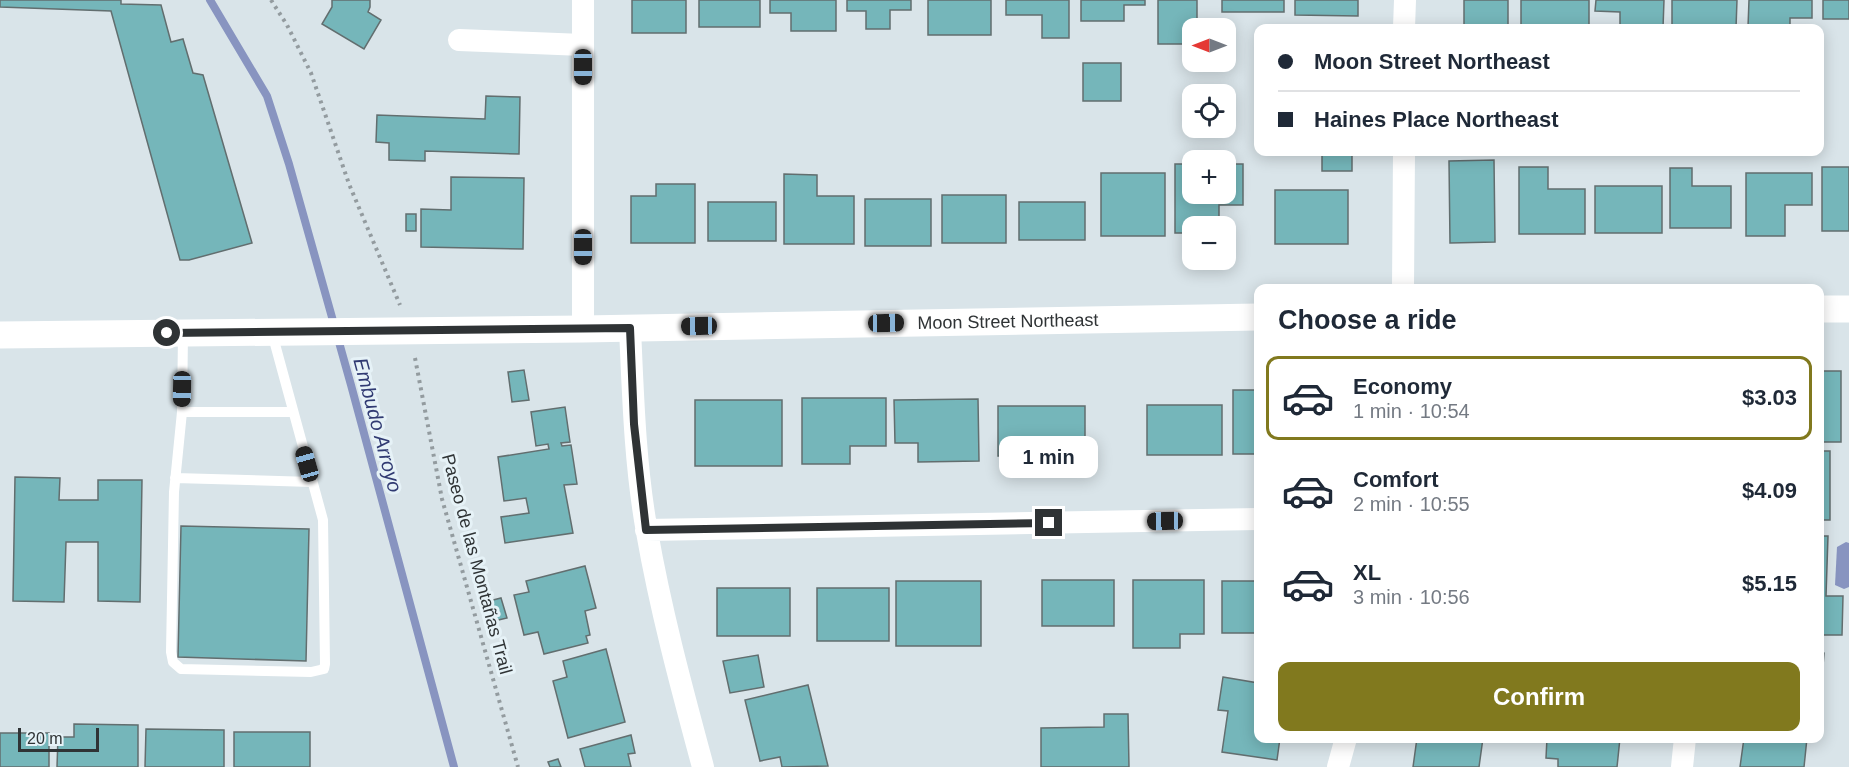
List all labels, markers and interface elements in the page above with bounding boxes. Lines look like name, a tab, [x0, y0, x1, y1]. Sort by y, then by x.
north arrow	[1182, 18, 1236, 72]
map controls	[1182, 18, 1236, 270]
car	[574, 49, 592, 85]
text: Moon Street Northeast	[1314, 49, 1550, 74]
button: locate	[1182, 84, 1236, 138]
text: Haines Place Northeast	[1314, 107, 1559, 132]
button: +	[1182, 150, 1236, 204]
button: −	[1182, 216, 1236, 270]
car	[574, 229, 592, 265]
text: Choose a ride	[1278, 305, 1457, 335]
street label: Moon Street Northeast	[917, 310, 1099, 333]
car	[868, 314, 904, 332]
car	[681, 317, 717, 335]
route start	[153, 319, 180, 346]
water label: Embudo Arroyo	[349, 355, 407, 495]
car	[173, 371, 191, 407]
icon: car	[1281, 371, 1335, 425]
text: Economy	[1353, 374, 1452, 399]
text: $3.03	[1742, 385, 1797, 410]
text: 1 min · 10:54	[1353, 400, 1470, 422]
callout: 1 min	[1000, 436, 1098, 478]
car	[293, 444, 321, 484]
text: 1 min	[1022, 446, 1075, 468]
street label: Paseo de las Montañas Trail	[438, 452, 516, 676]
icon: car	[1281, 464, 1335, 518]
text: Comfort	[1353, 467, 1439, 492]
text: $4.09	[1742, 478, 1797, 503]
text: 2 min · 10:55	[1353, 493, 1470, 515]
route end	[1035, 509, 1062, 536]
car	[1147, 512, 1183, 530]
icon: car	[1281, 557, 1335, 611]
text: XL	[1353, 560, 1381, 585]
text: $5.15	[1742, 571, 1797, 596]
text: 3 min · 10:56	[1353, 586, 1470, 608]
button: Confirm	[1278, 662, 1800, 731]
scale bar	[18, 725, 99, 752]
text: 20 m	[27, 730, 63, 747]

